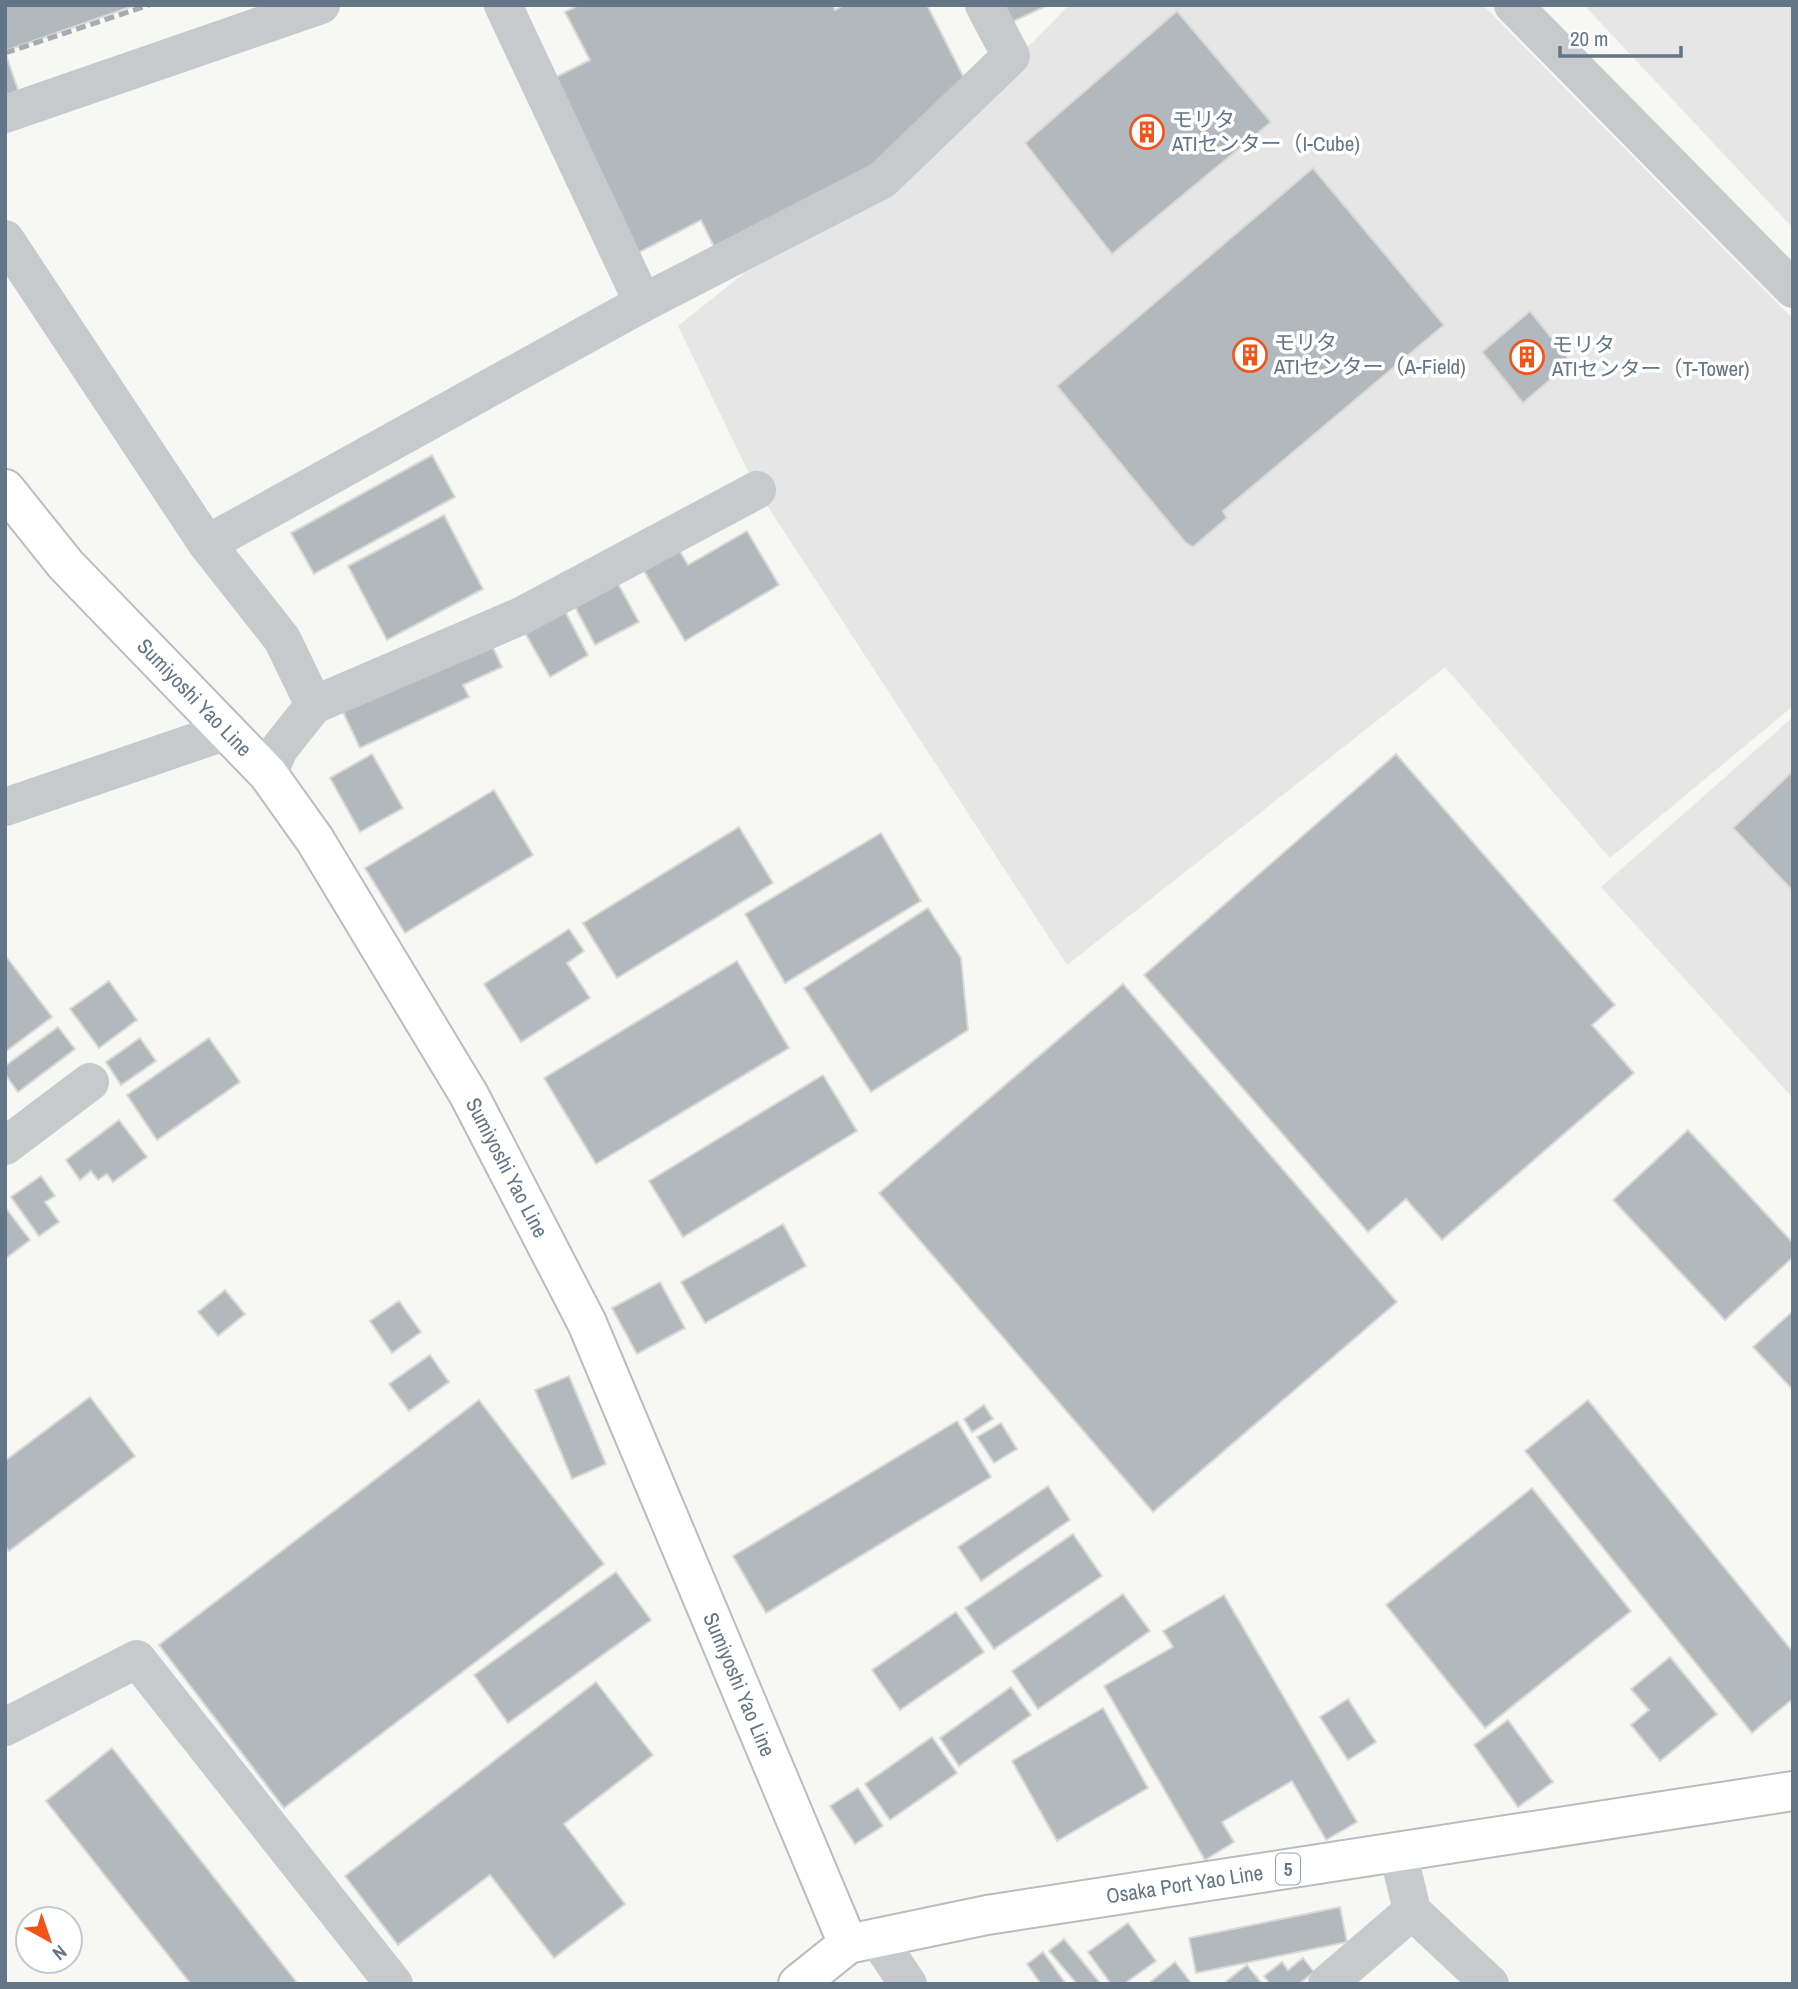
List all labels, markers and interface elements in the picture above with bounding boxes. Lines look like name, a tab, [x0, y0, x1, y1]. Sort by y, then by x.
scale bar	[1560, 14, 1681, 58]
text: 20 m	[1570, 24, 1608, 53]
place label: モリタ ATIセンター（I-Cube)	[1171, 105, 1360, 158]
building icon: モリタ ATIセンター（I-Cube)	[1128, 113, 1166, 151]
place label: モリタ ATIセンター（A-Field)	[1273, 328, 1466, 381]
place label: モリタ ATIセンター（T-Tower)	[1551, 330, 1750, 383]
building icon: モリタ ATIセンター（A-Field)	[1231, 336, 1269, 374]
building icon: モリタ ATIセンター（T-Tower)	[1508, 338, 1546, 376]
street label: Sumiyoshi Yao Line	[131, 632, 258, 763]
street label: Sumiyoshi Yao Line	[459, 1093, 555, 1242]
street label: Sumiyoshi Yao Line	[696, 1608, 783, 1761]
road number: 5	[1276, 1854, 1300, 1884]
street label: Osaka Port Yao Line	[1104, 1858, 1265, 1910]
north arrow	[14, 1905, 84, 1975]
text: N	[47, 1939, 73, 1967]

